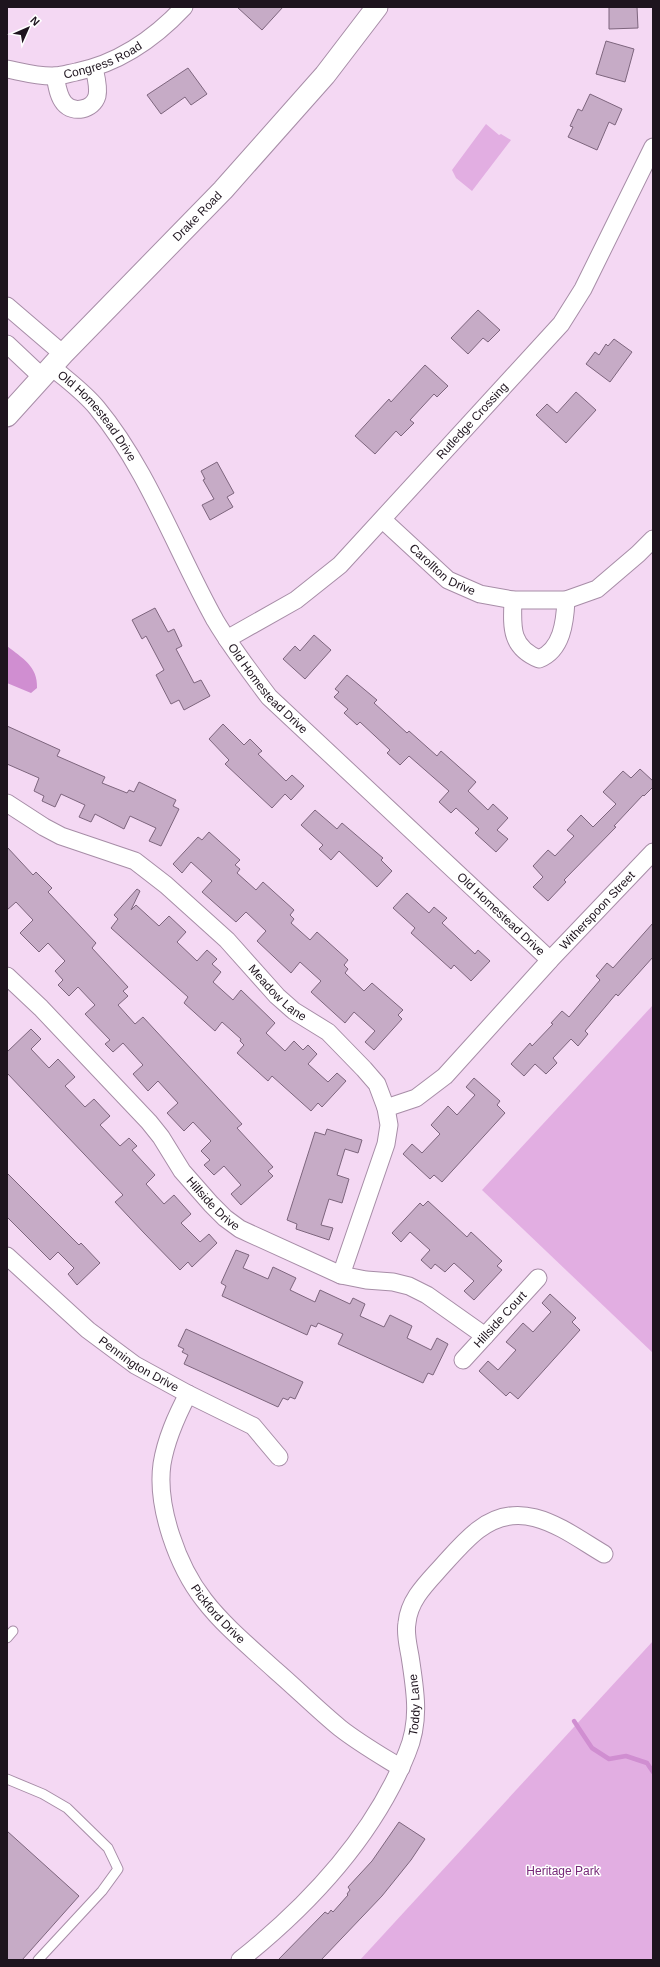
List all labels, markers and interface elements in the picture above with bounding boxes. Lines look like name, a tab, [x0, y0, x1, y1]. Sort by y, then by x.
north arrow	[8, 8, 48, 48]
text: N	[28, 14, 42, 28]
street label: Congress Road	[62, 39, 145, 82]
street label: Drake Road	[170, 188, 225, 244]
street label: Old Homestead Drive	[55, 368, 139, 464]
street label: Rutledge Crossing	[434, 380, 511, 462]
street label: Carollton Drive	[406, 541, 478, 598]
street label: Old Homestead Drive	[225, 641, 311, 737]
street label: Witherspoon Street	[557, 868, 638, 952]
street label: Old Homestead Drive	[454, 870, 548, 959]
street label: Meadow Lane	[245, 962, 309, 1024]
street label: Hillside Drive	[183, 1174, 243, 1234]
street label: Hillside Court	[471, 1288, 530, 1351]
street label: Pennington Drive	[96, 1333, 181, 1395]
street label: Pickford Drive	[188, 1582, 248, 1647]
street label: Toddy Lane	[406, 1673, 423, 1737]
park label: Heritage Park	[526, 1864, 601, 1878]

